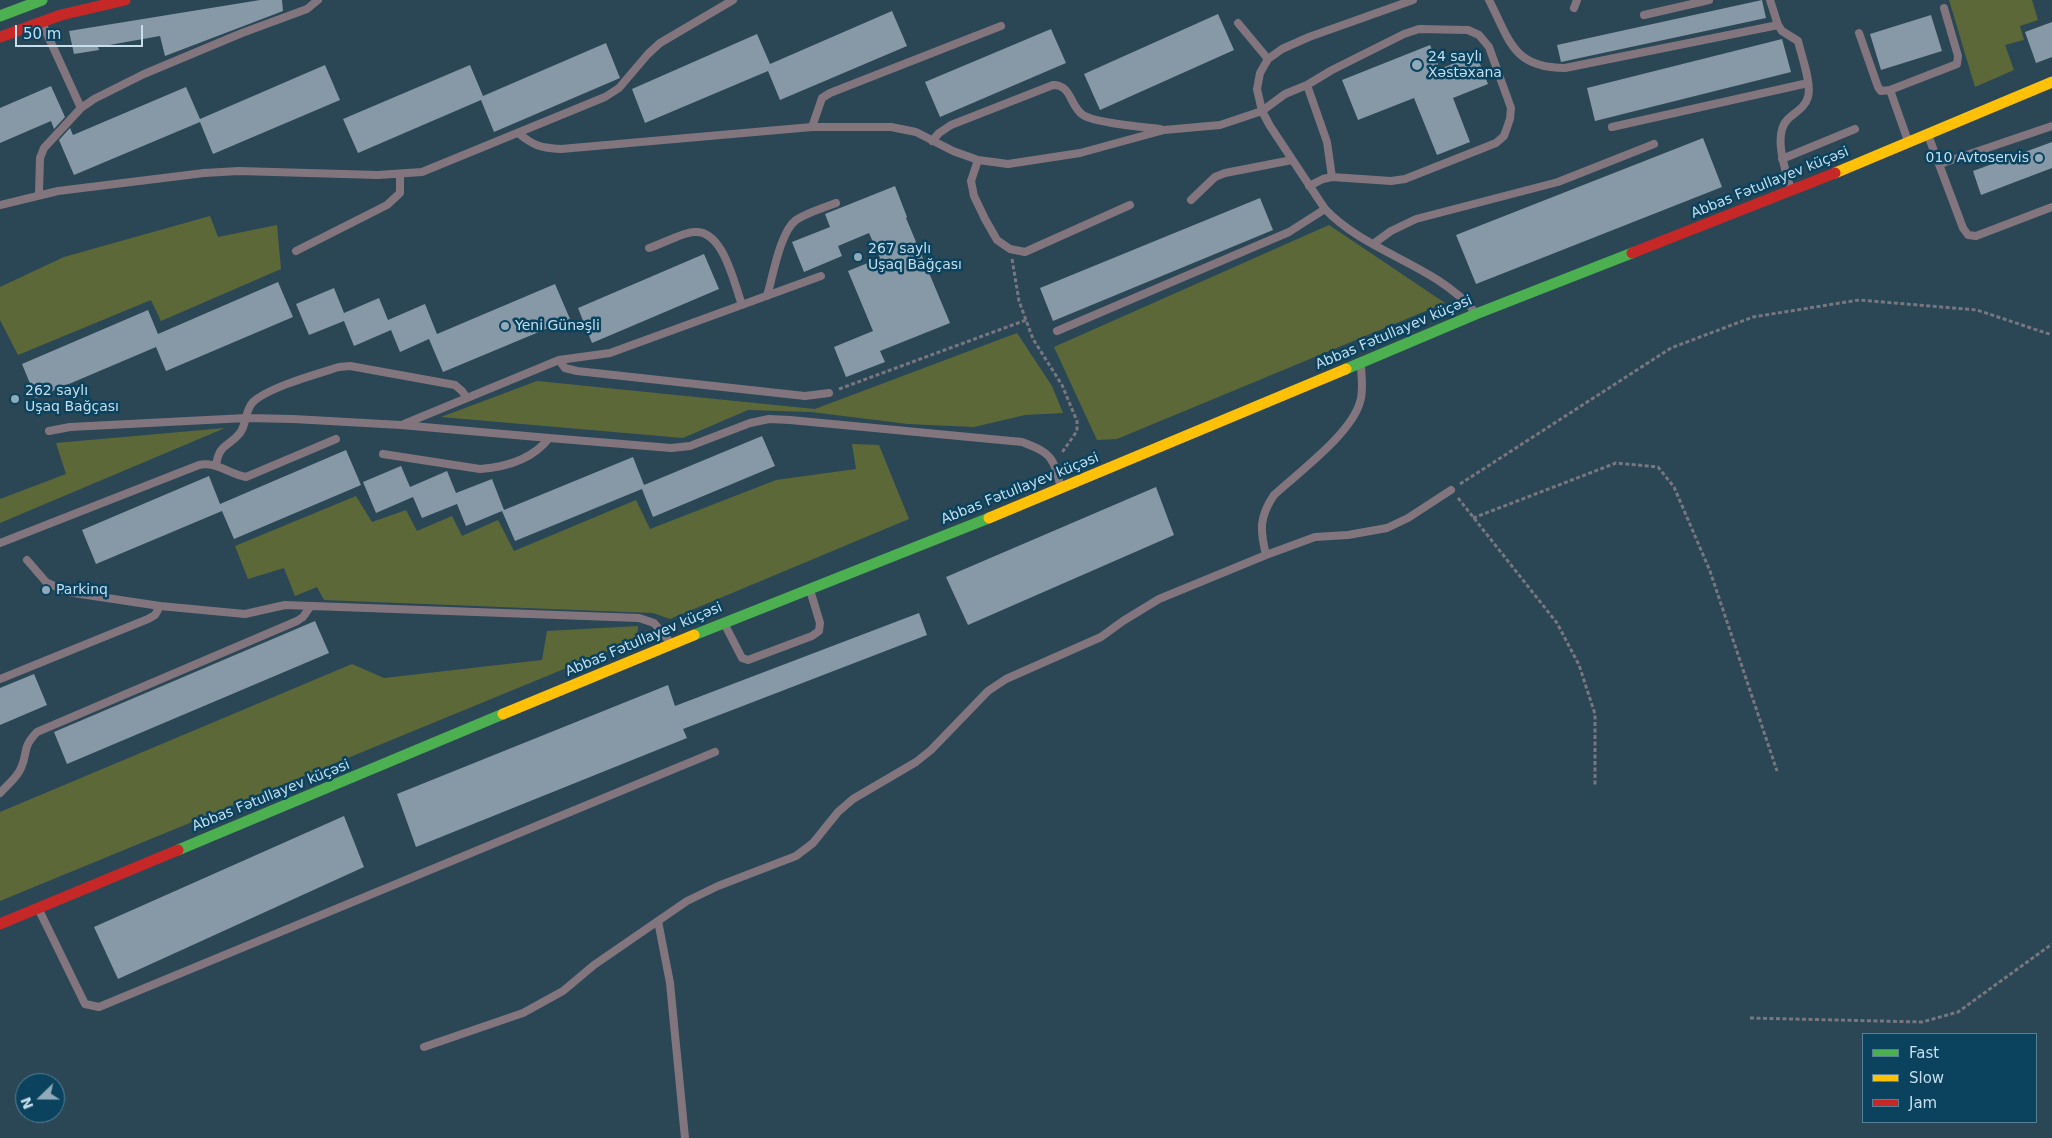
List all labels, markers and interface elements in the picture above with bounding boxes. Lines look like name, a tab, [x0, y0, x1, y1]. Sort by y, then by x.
scale bar	[18, 15, 145, 47]
text: 50 m	[23, 25, 61, 43]
place label: 24 saylı Xəstəxana	[1428, 49, 1502, 82]
marker: 24 saylı Xəstəxana	[1410, 58, 1424, 72]
street label: Abbas Fətullayev küçəsi	[1689, 144, 1851, 222]
place label: 010 Avtoservis	[1926, 150, 2029, 166]
marker: 010 Avtoservis	[2033, 152, 2045, 164]
place label: 267 saylı Uşaq Bağçası	[868, 241, 962, 274]
marker: 267 saylı Uşaq Bağçası	[852, 251, 864, 263]
street label: Abbas Fətullayev küçəsi	[1313, 292, 1475, 374]
place label: Yeni Günəşli	[515, 318, 600, 334]
marker: Yeni Günəşli	[499, 320, 511, 332]
place label: 262 saylı Uşaq Bağçası	[25, 383, 119, 416]
marker: 262 saylı Uşaq Bağçası	[9, 393, 21, 405]
street label: Abbas Fətullayev küçəsi	[939, 450, 1101, 528]
place label: Parkinq	[56, 582, 108, 598]
marker: Parkinq	[40, 584, 52, 596]
street label: Abbas Fətullayev küçəsi	[563, 599, 725, 681]
street label: Abbas Fətullayev küçəsi	[190, 757, 352, 835]
legend	[1862, 1033, 2037, 1123]
text: Fast	[1909, 1044, 1939, 1062]
text: Slow	[1909, 1069, 1944, 1087]
north arrow	[15, 1073, 65, 1123]
text: Jam	[1909, 1094, 1937, 1112]
text: N	[17, 1095, 37, 1112]

